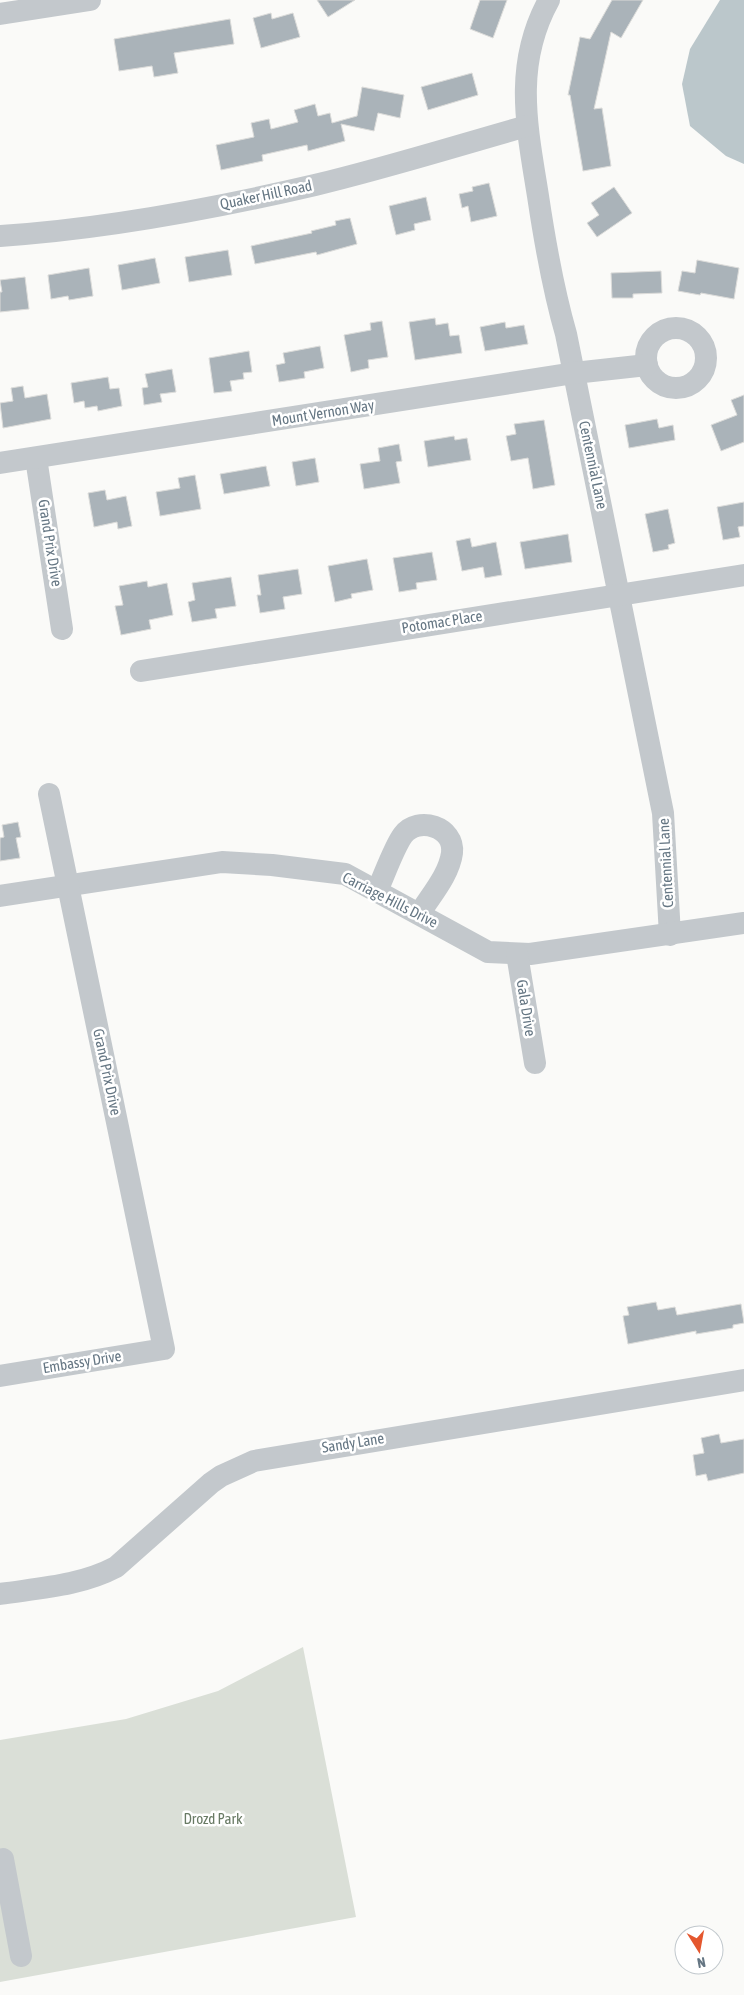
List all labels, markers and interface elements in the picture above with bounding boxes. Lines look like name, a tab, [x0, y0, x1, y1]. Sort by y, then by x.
street label: Quaker Hill Road	[218, 176, 313, 213]
street label: Mount Vernon Way	[271, 396, 375, 429]
street label: Centennial Lane	[576, 419, 611, 511]
street label: Grand Prix Drive	[35, 498, 66, 588]
street label: Potomac Place	[400, 607, 484, 636]
street label: Centennial Lane	[655, 818, 676, 908]
street label: Carriage Hills Drive	[340, 868, 441, 931]
street label: Gala Drive	[514, 978, 539, 1038]
street label: Grand Prix Drive	[90, 1027, 125, 1117]
street label: Embassy Drive	[41, 1347, 123, 1376]
street label: Sandy Lane	[321, 1429, 385, 1456]
park label: Drozd Park	[183, 1810, 243, 1827]
north arrow	[674, 1925, 724, 1975]
text: N	[696, 1954, 707, 1971]

